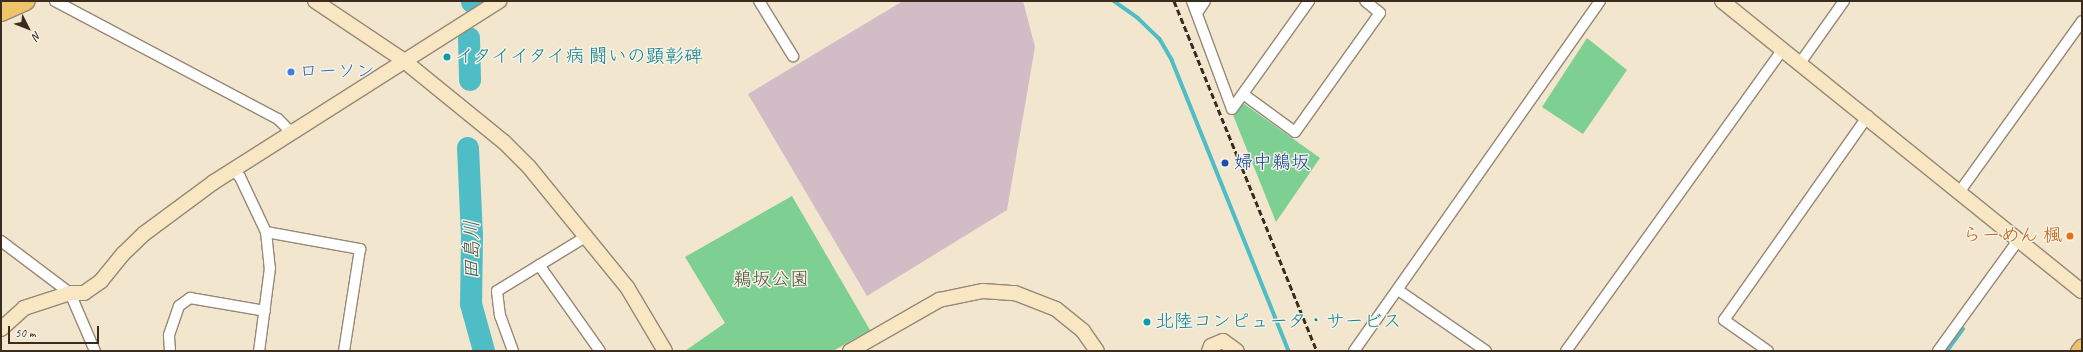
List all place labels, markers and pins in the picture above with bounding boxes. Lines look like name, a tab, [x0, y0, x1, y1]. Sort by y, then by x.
place label: イタイイタイ病 闘いの顕彰碑	[455, 46, 707, 68]
marker: イタイイタイ病 闘いの顕彰碑	[442, 52, 452, 62]
place label: ローソン	[299, 61, 375, 83]
marker: ローソン	[286, 67, 296, 77]
place label: 婦中鵜坂	[1234, 152, 1310, 174]
marker: 婦中鵜坂	[1219, 157, 1231, 169]
place label: らーめん 楓	[1962, 225, 2062, 247]
marker: らーめん 楓	[2065, 231, 2075, 241]
place label: 北陸コンピュータ・サービス	[1155, 311, 1402, 333]
marker: 北陸コンピュータ・サービス	[1142, 317, 1152, 327]

